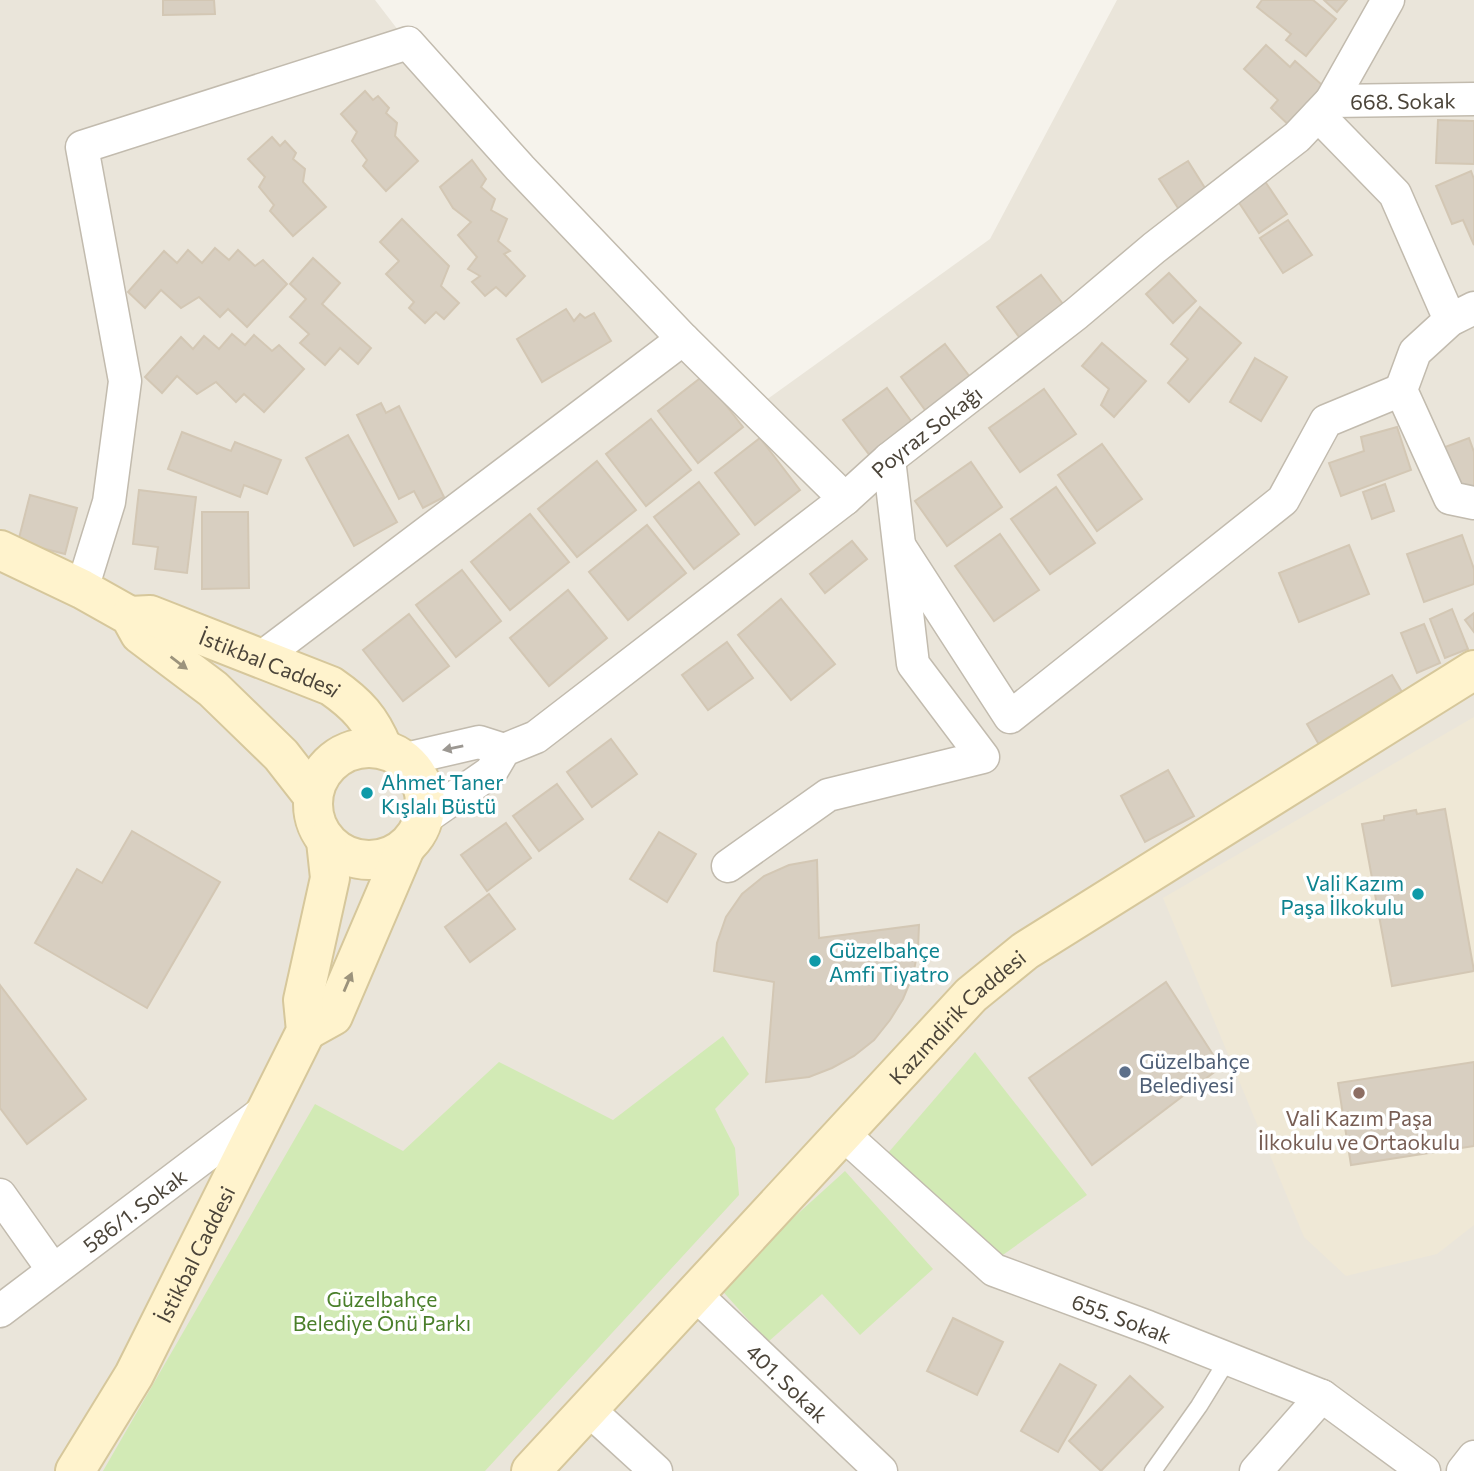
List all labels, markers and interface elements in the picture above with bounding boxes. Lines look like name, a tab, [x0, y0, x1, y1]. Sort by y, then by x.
street label: 668. Sokak	[1350, 87, 1456, 113]
street label: Poyraz Sokağı	[865, 380, 986, 482]
street label: İstikbal Caddesi	[196, 623, 346, 702]
one-way arrow	[169, 656, 188, 670]
one-way arrow	[442, 743, 464, 754]
place label: Ahmet Taner Kışlalı Büstü	[381, 769, 504, 818]
marker: Ahmet Taner Kışlalı Büstü	[359, 785, 375, 801]
place label: Vali Kazım Paşa İlkokulu	[1280, 870, 1404, 919]
marker: Vali Kazım Paşa İlkokulu	[1410, 886, 1426, 902]
place label: Güzelbahçe Amfi Tiyatro	[829, 937, 949, 986]
street label: Kazımdirik Caddesi	[883, 944, 1030, 1089]
marker: Güzelbahçe Amfi Tiyatro	[807, 953, 823, 969]
one-way arrow	[342, 972, 354, 992]
place label: Güzelbahçe Belediyesi	[1139, 1048, 1250, 1097]
marker: Güzelbahçe Belediyesi	[1117, 1064, 1133, 1080]
marker: Vali Kazım Paşa İlkokulu ve Ortaokulu	[1351, 1085, 1367, 1101]
place label: Vali Kazım Paşa İlkokulu ve Ortaokulu	[1258, 1105, 1460, 1154]
street label: 586/1. Sokak	[77, 1163, 191, 1257]
street label: İstikbal Caddesi	[150, 1182, 239, 1326]
park label: Güzelbahçe Belediye Önü Parkı	[293, 1286, 471, 1335]
street label: 655. Sokak	[1069, 1288, 1175, 1348]
street label: 401. Sokak	[742, 1338, 834, 1427]

